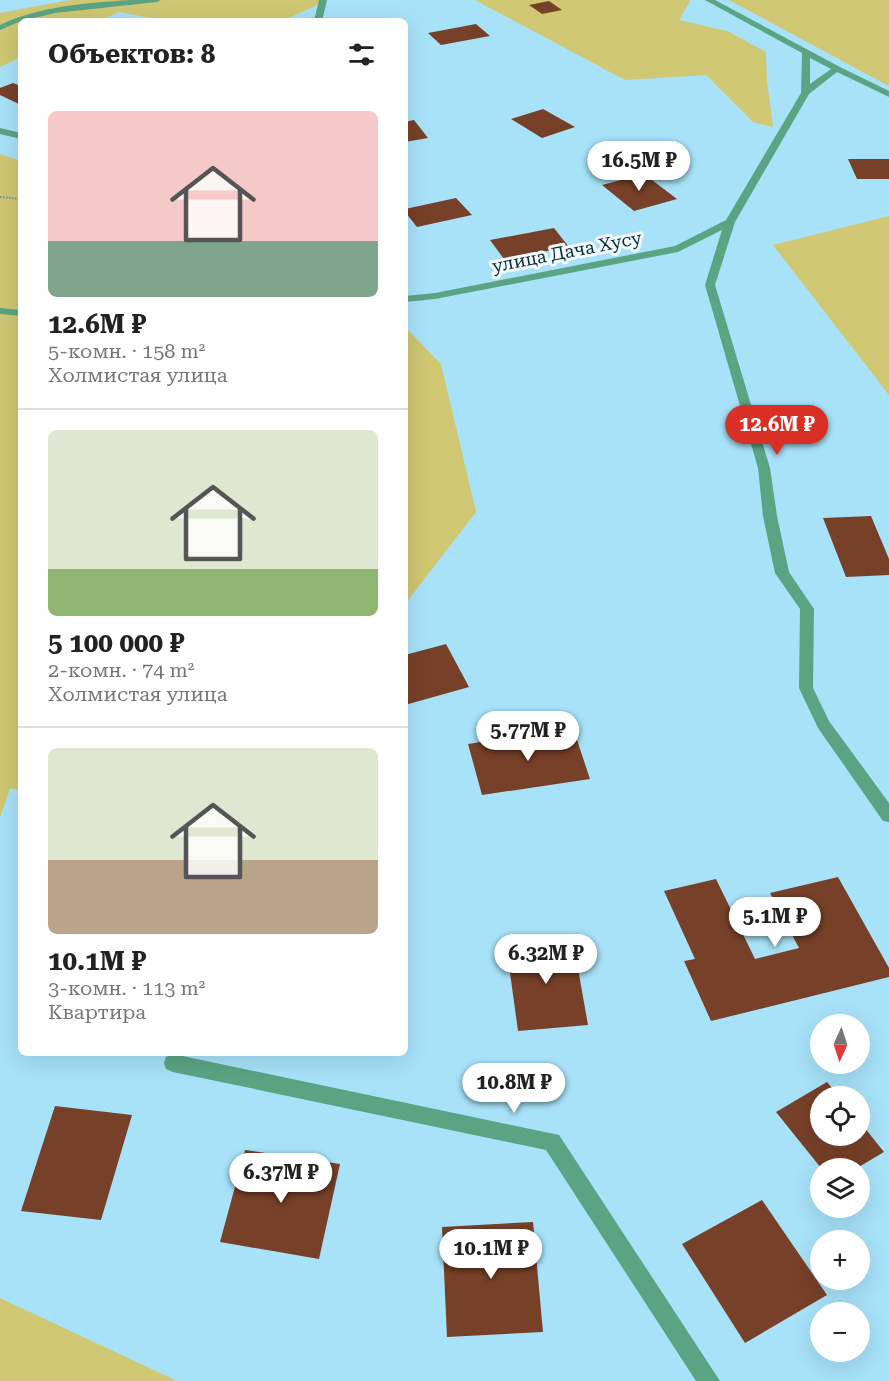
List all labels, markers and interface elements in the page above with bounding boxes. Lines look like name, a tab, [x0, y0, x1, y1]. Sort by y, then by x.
icon: filters	[345, 38, 378, 71]
text: Объектов: 8	[48, 39, 215, 69]
pin: 16.5M ₽	[584, 141, 694, 192]
text: 16.5M ₽	[601, 148, 677, 172]
icon: home	[159, 150, 267, 258]
street label: улица Дача Хусу	[490, 227, 644, 276]
text: 12.6M ₽	[48, 309, 146, 339]
text: 5-комн. · 158 m²	[48, 339, 205, 363]
text: Холмистая улица	[48, 363, 228, 387]
pin: 12.6M ₽	[722, 405, 832, 456]
text: 12.6M ₽	[739, 412, 815, 436]
icon: home	[159, 469, 267, 577]
text: 5 100 000 ₽	[48, 628, 184, 658]
text: 2-комн. · 74 m²	[48, 658, 194, 682]
text: Холмистая улица	[48, 682, 228, 706]
pin: 5.77M ₽	[473, 711, 583, 762]
text: 5.77M ₽	[490, 718, 566, 742]
icon: home	[159, 787, 267, 895]
pin: 5.1M ₽	[726, 897, 824, 948]
text: 5.1M ₽	[743, 904, 807, 928]
pin: 6.32M ₽	[491, 934, 601, 985]
text: 6.32M ₽	[508, 941, 584, 965]
text: 10.1M ₽	[48, 946, 146, 976]
text: 3-комн. · 113 m²	[48, 976, 205, 1000]
text: Квартира	[48, 1000, 146, 1024]
north arrow	[810, 1014, 870, 1074]
map controls	[810, 1014, 870, 1362]
pin: 10.8M ₽	[459, 1063, 569, 1114]
text: 10.8M ₽	[476, 1070, 552, 1094]
button: locate	[810, 1086, 870, 1146]
pin: 6.37M ₽	[226, 1153, 336, 1204]
button: layers	[810, 1158, 870, 1218]
text: 6.37M ₽	[243, 1160, 319, 1184]
pin: 10.1M ₽	[436, 1229, 546, 1280]
button: +	[810, 1230, 870, 1290]
text: 10.1M ₽	[453, 1236, 529, 1260]
button: −	[810, 1302, 870, 1362]

